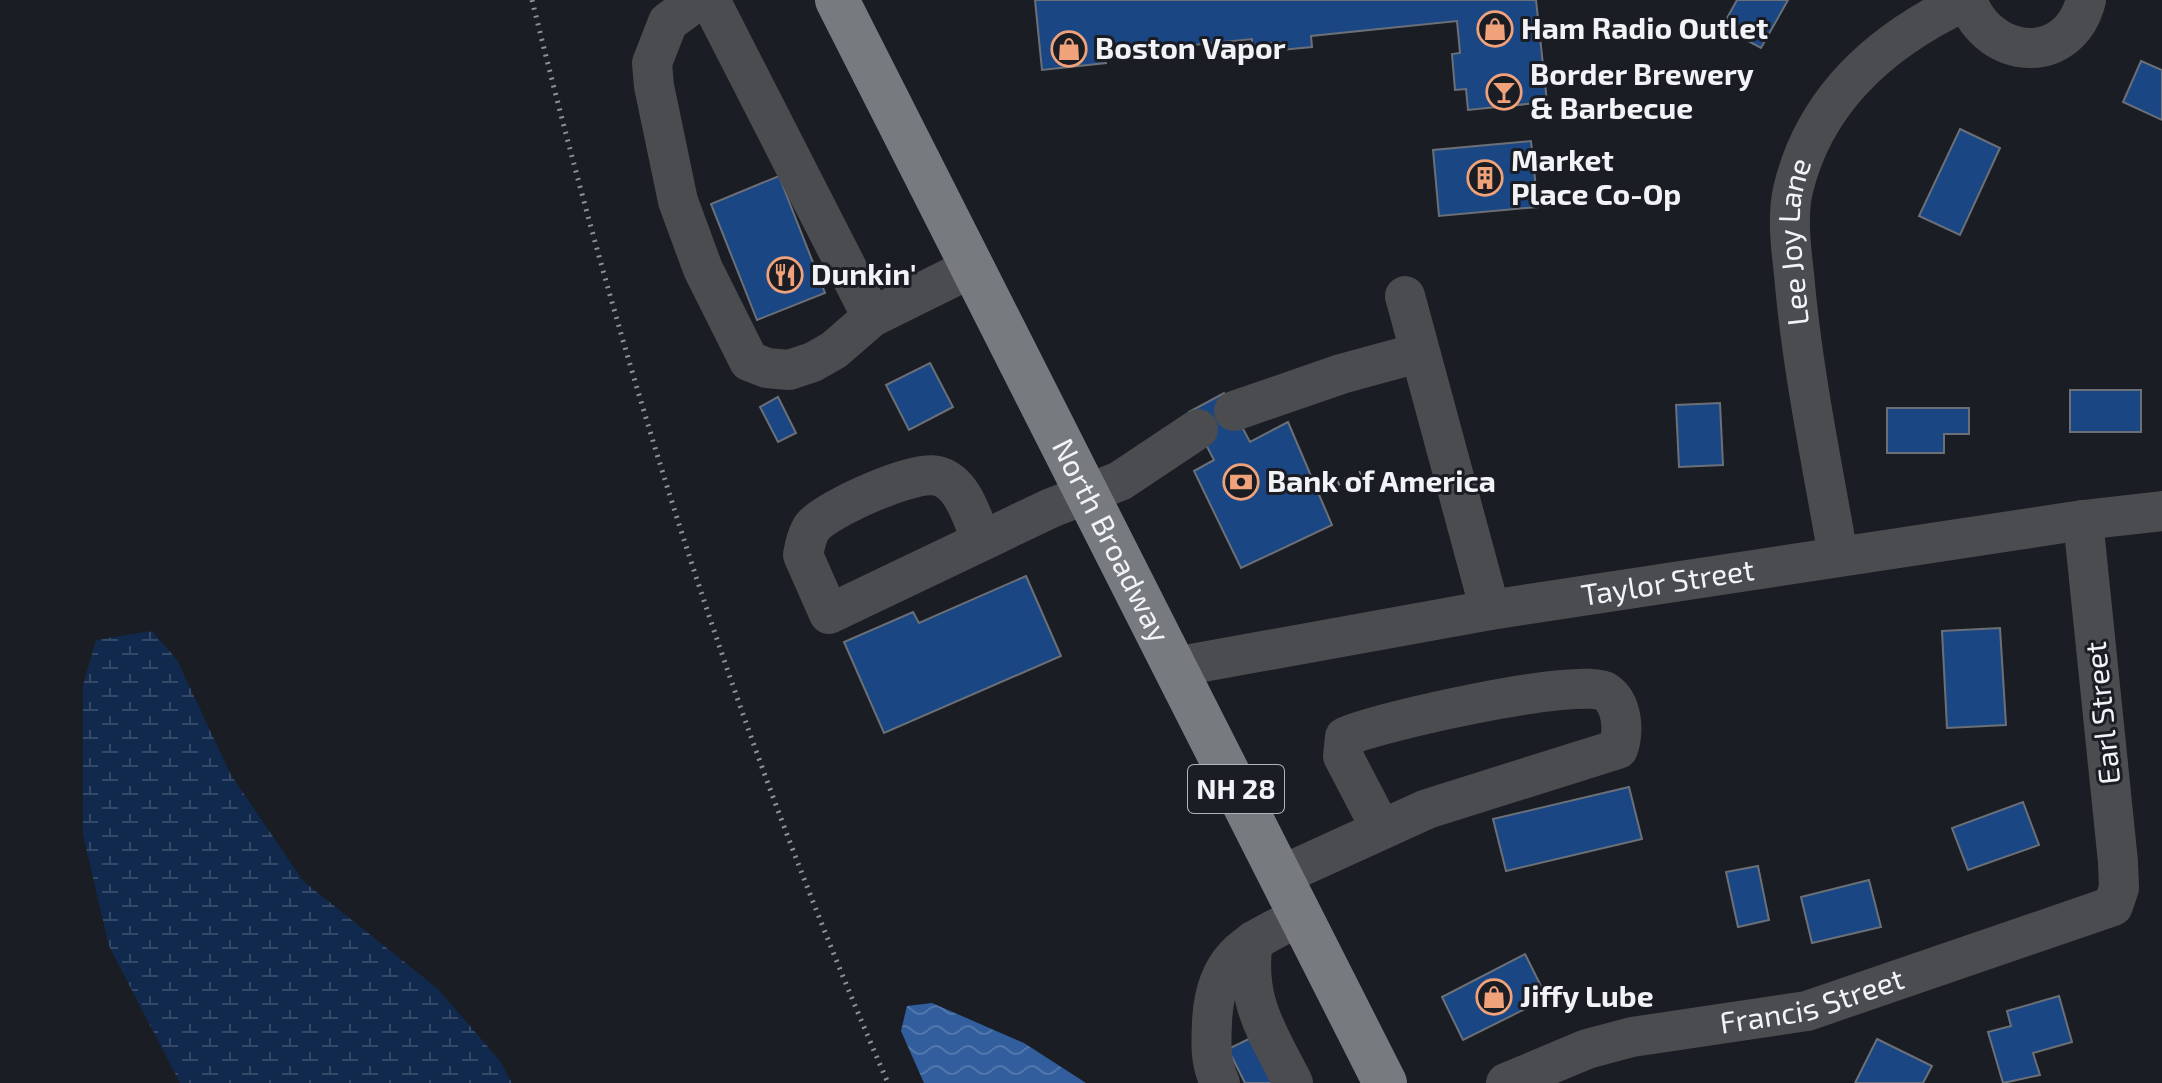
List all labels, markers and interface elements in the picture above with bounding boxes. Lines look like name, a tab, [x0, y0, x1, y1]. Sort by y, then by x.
place label: Ham Radio Outlet	[1521, 9, 1768, 45]
shop icon: Ham Radio Outlet	[1476, 10, 1514, 48]
place label: Boston Vapor	[1095, 29, 1286, 65]
shop icon: Boston Vapor	[1050, 30, 1088, 68]
place label: Border Brewery & Barbecue	[1530, 55, 1754, 125]
bar icon: Border Brewery & Barbecue	[1485, 73, 1523, 111]
place label: Market Place Co-Op	[1511, 141, 1681, 211]
street label: Lee Joy Lane	[1770, 153, 1817, 328]
building icon: Market Place Co-Op	[1466, 159, 1504, 197]
place label: Dunkin'	[811, 255, 916, 291]
restaurant icon: Dunkin'	[766, 256, 804, 294]
street label: North Broadway	[1046, 432, 1179, 648]
place label: Bank of America	[1267, 462, 1496, 498]
bank icon: Bank of America	[1222, 463, 1260, 501]
street label: Taylor Street	[1579, 550, 1757, 612]
street label: Earl Street	[2076, 640, 2126, 786]
road number: NH 28	[1188, 765, 1284, 813]
street label: Francis Street	[1717, 959, 1908, 1040]
place label: Jiffy Lube	[1520, 977, 1654, 1014]
shop icon: Jiffy Lube	[1475, 978, 1513, 1016]

